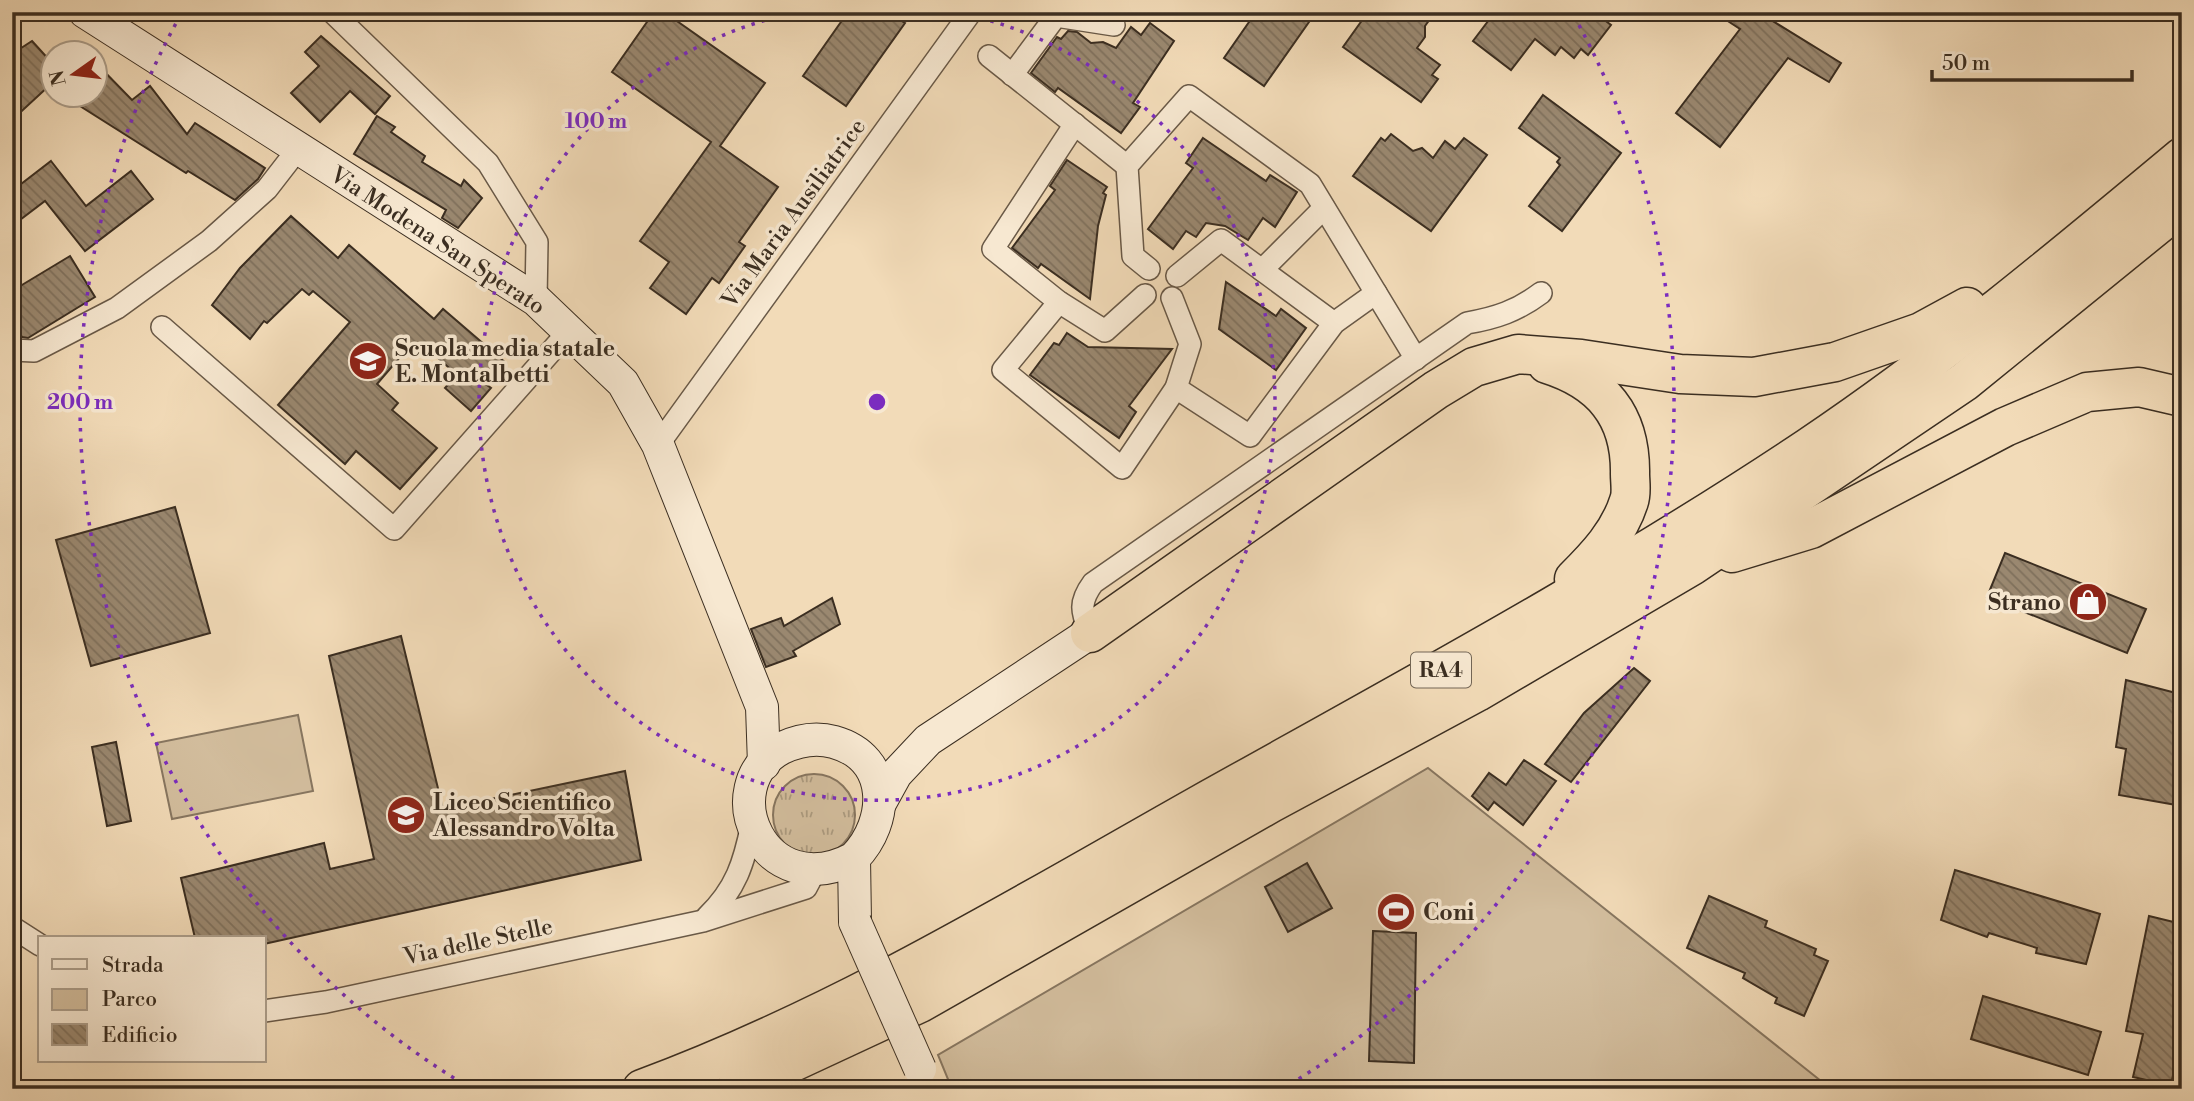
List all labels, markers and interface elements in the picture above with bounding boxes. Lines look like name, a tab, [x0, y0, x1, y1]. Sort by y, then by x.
north arrow	[38, 38, 108, 108]
scale bar	[1932, 38, 2131, 82]
text: 50 m	[1942, 51, 1990, 77]
text: N	[45, 68, 72, 88]
text: 100 m	[565, 109, 627, 135]
street label: Via Maria Ausiliatrice	[715, 113, 872, 315]
street label: Via Modena San Sperato	[324, 160, 550, 321]
place label: Scuola media statale E. Montalbetti	[395, 335, 615, 389]
school or university icon: Scuola media statale E. Montalbetti	[347, 340, 389, 382]
text: 200 m	[47, 390, 113, 416]
centre of rings	[865, 390, 889, 414]
shop icon: Strano	[2067, 581, 2109, 623]
place label: Strano	[1988, 589, 2061, 617]
road number: RA4	[1411, 652, 1471, 688]
place label: Liceo Scientifico Alessandro Volta	[432, 789, 615, 843]
school or university icon: Liceo Scientifico Alessandro Volta	[385, 794, 427, 836]
sports icon: Coni	[1375, 891, 1417, 933]
place label: Coni	[1423, 899, 1474, 927]
street label: Via delle Stelle	[400, 913, 555, 972]
legend	[38, 936, 266, 1062]
text: Strada	[102, 953, 164, 979]
text: Parco	[102, 987, 157, 1013]
text: Edificio	[102, 1023, 178, 1049]

